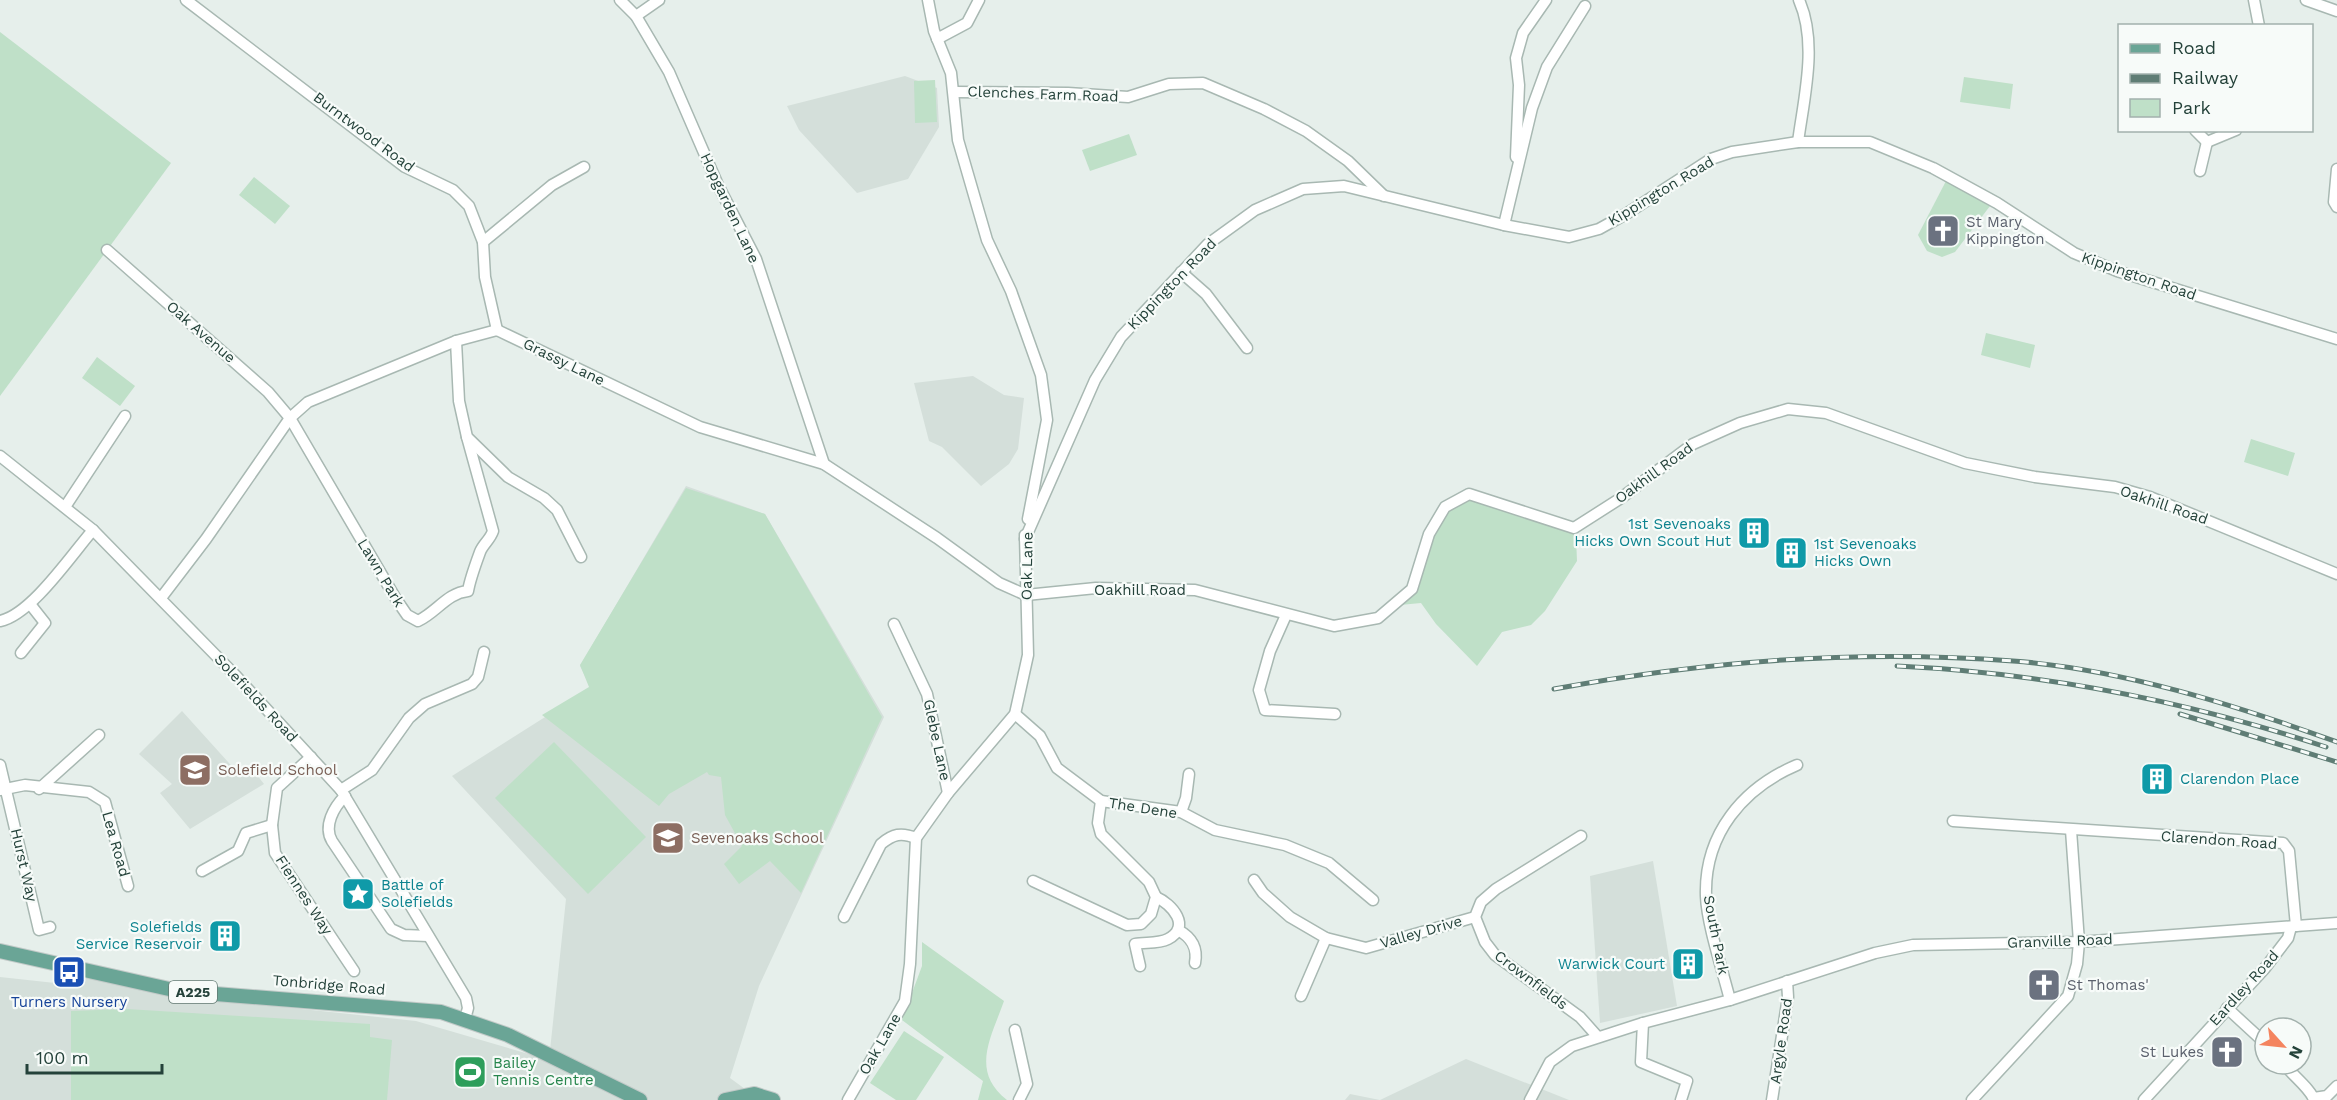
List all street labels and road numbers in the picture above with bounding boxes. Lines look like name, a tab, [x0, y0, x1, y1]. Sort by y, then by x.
street label: Clenches Farm Road	[967, 82, 1119, 106]
street label: Burntwood Road	[310, 88, 418, 176]
street label: Hopgarden Lane	[697, 150, 763, 266]
street label: Kippington Road	[1605, 152, 1717, 230]
street label: Kippington Road	[1124, 235, 1220, 333]
street label: Kippington Road	[2079, 248, 2199, 304]
street label: Oak Avenue	[163, 297, 239, 367]
street label: Grassy Lane	[520, 335, 608, 389]
street label: Oakhill Road	[1612, 439, 1696, 507]
street label: Oakhill Road	[2118, 482, 2210, 528]
street label: Oak Lane	[1017, 532, 1037, 600]
street label: Lawn Park	[354, 536, 409, 611]
street label: Oakhill Road	[1094, 581, 1186, 599]
street label: Solefields Road	[211, 650, 301, 746]
street label: Glebe Lane	[920, 698, 954, 782]
street label: The Dene	[1107, 794, 1179, 822]
street label: Lea Road	[98, 809, 134, 879]
street label: Hurst Way	[7, 827, 41, 904]
street label: Clarendon Road	[2160, 827, 2278, 853]
street label: Fiennes Way	[272, 852, 337, 938]
street label: South Park	[1699, 894, 1733, 977]
street label: Valley Drive	[1378, 912, 1464, 952]
street label: Granville Road	[2007, 930, 2113, 952]
street label: Crownfields	[1491, 947, 1571, 1013]
street label: Eardley Road	[2205, 947, 2283, 1029]
street label: Tonbridge Road	[272, 971, 386, 999]
road number: A225	[169, 981, 217, 1003]
street label: Argyle Road	[1766, 997, 1796, 1085]
street label: Oak Lane	[855, 1010, 905, 1078]

